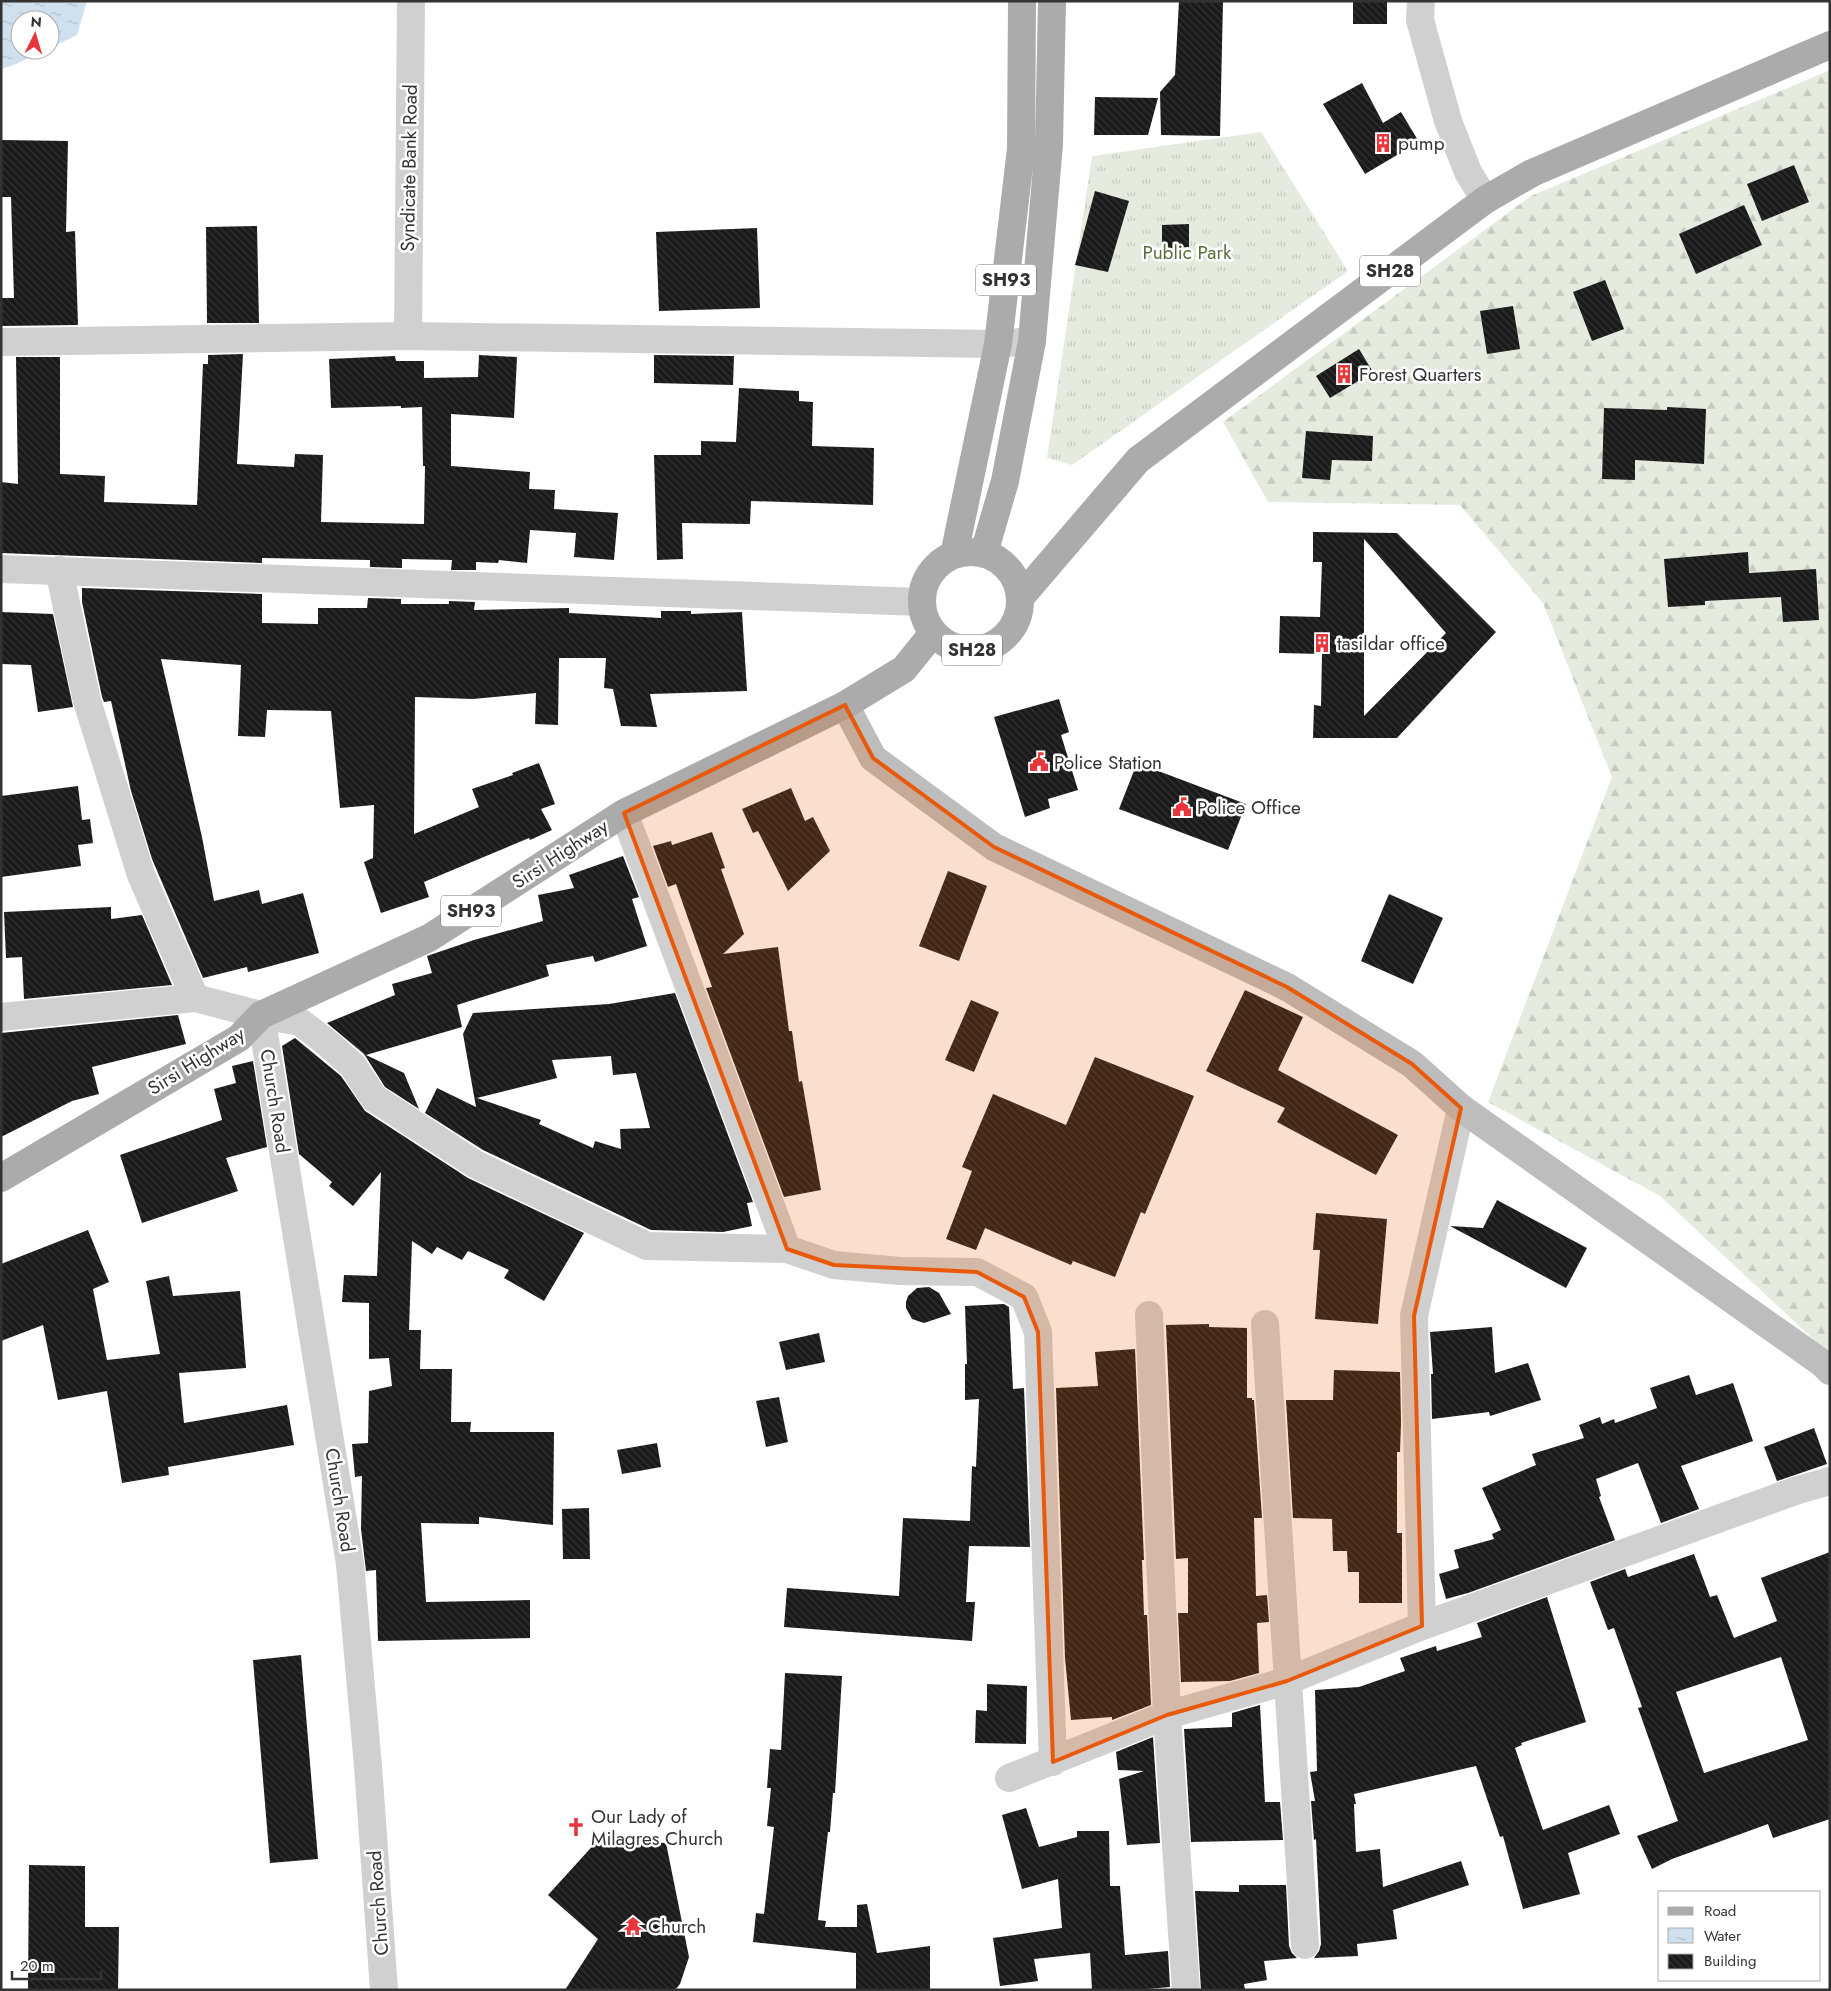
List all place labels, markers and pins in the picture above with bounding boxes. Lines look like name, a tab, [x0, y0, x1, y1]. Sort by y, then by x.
place label: pump	[1398, 130, 1445, 157]
building icon: pump	[1372, 132, 1394, 154]
place label: Forest Quarters	[1359, 361, 1482, 388]
building icon: Forest Quarters	[1333, 363, 1355, 385]
place label: tasildar office	[1337, 630, 1445, 657]
building icon: tasildar office	[1311, 632, 1333, 654]
place label: Police Station	[1054, 749, 1162, 776]
public building icon: Police Station	[1028, 751, 1050, 773]
place label: Police Office	[1197, 794, 1301, 821]
public building icon: Police Office	[1171, 796, 1193, 818]
place label: Our Lady of Milagres Church	[591, 1803, 723, 1852]
church icon: Our Lady of Milagres Church	[565, 1816, 587, 1838]
place label: Church	[648, 1913, 706, 1940]
temple icon: Church	[622, 1915, 644, 1937]

